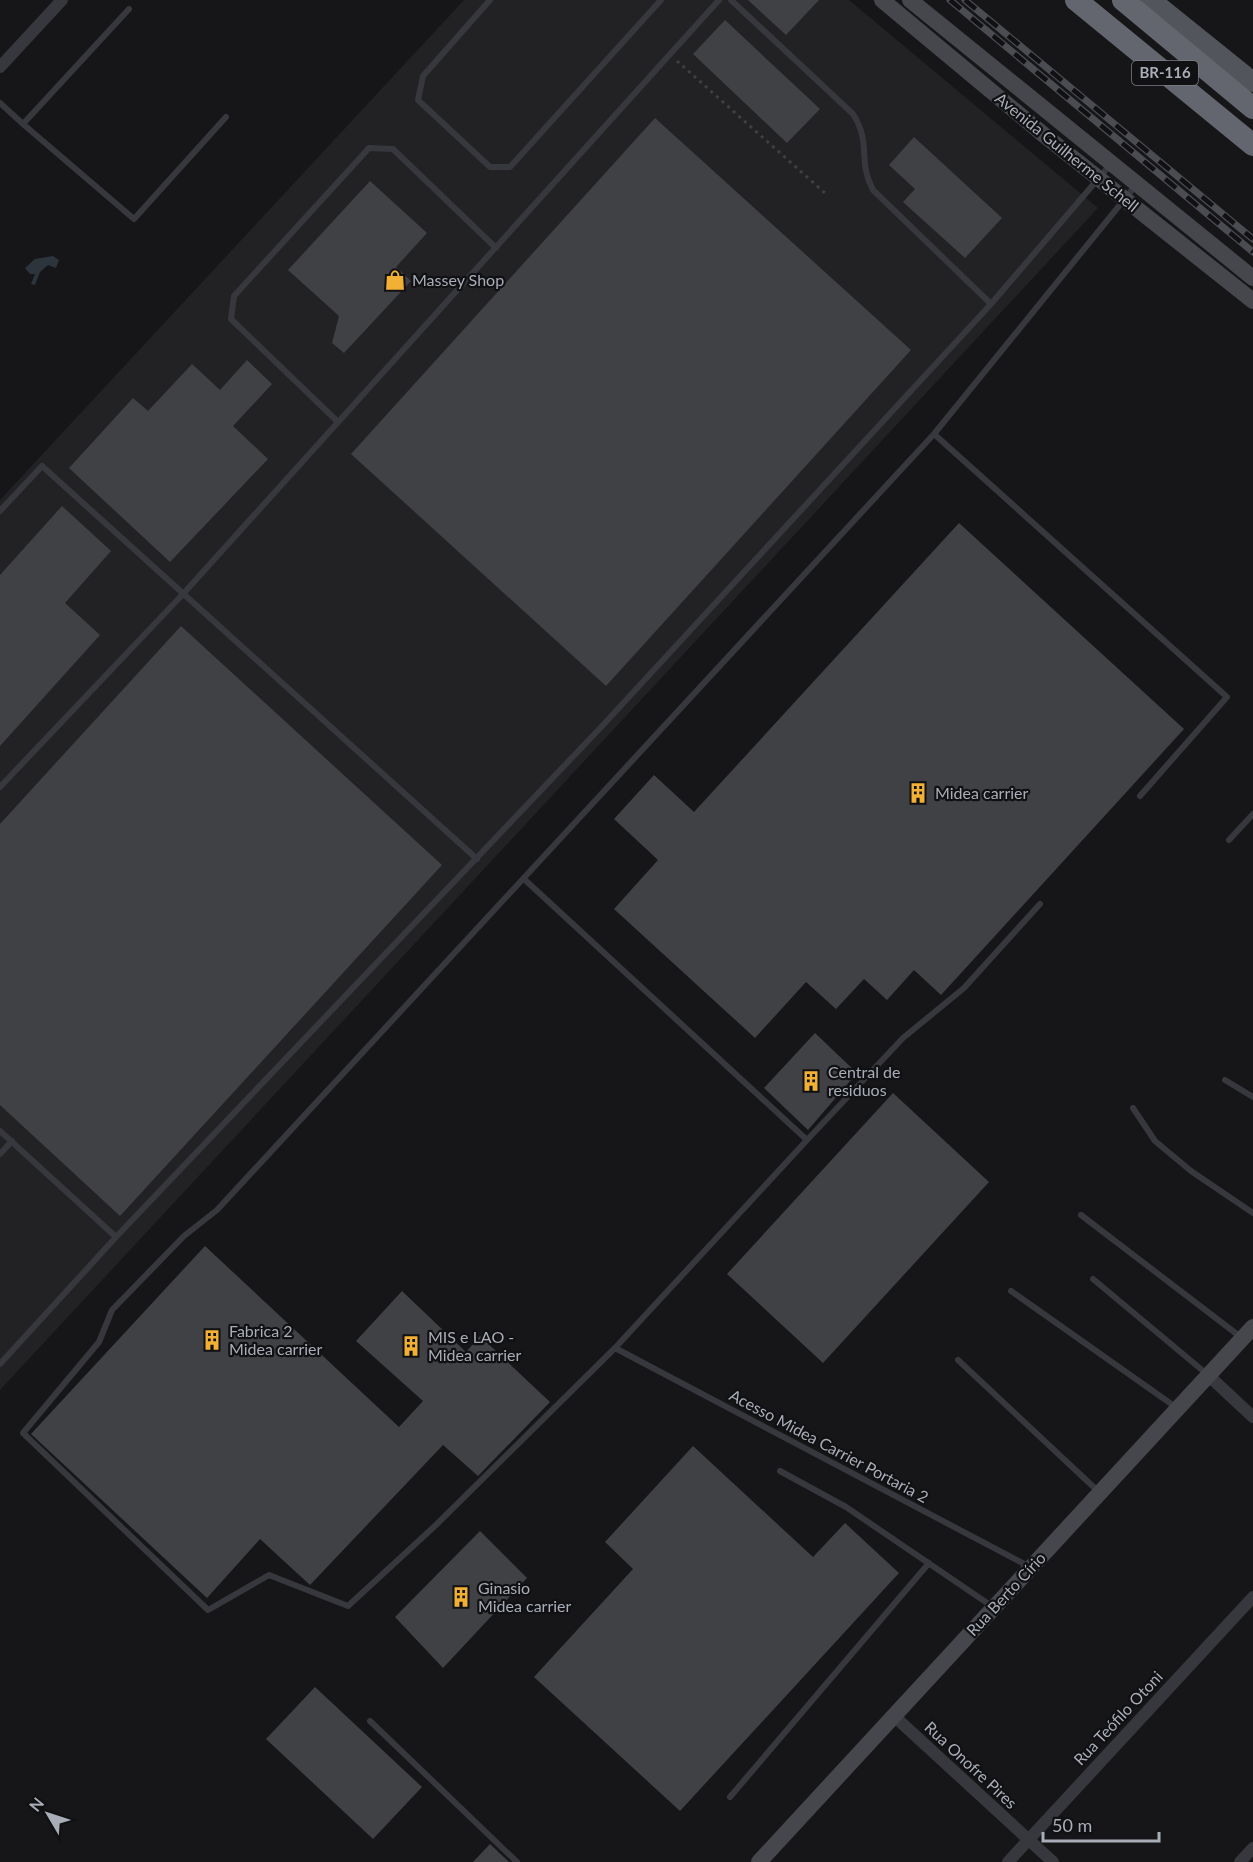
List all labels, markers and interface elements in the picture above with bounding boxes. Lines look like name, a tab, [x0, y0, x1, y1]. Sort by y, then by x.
road number: BR-116	[1132, 61, 1198, 85]
street label: Avenida Guilherme Schell	[992, 88, 1143, 215]
shop icon: Massey Shop	[383, 268, 407, 292]
place label: Massey Shop	[412, 270, 504, 289]
building icon: Midea carrier	[906, 781, 930, 805]
place label: Midea carrier	[935, 783, 1029, 802]
place label: Central de residuos	[828, 1062, 900, 1099]
building icon: Central de residuos	[799, 1069, 823, 1093]
place label: Fabrica 2 Midea carrier	[229, 1321, 323, 1358]
place label: MIS e LAO - Midea carrier	[428, 1327, 522, 1364]
building icon: Fabrica 2 Midea carrier	[200, 1328, 224, 1352]
building icon: MIS e LAO - Midea carrier	[399, 1334, 423, 1358]
street label: Acesso Midea Carrier Portaria 2	[727, 1385, 932, 1506]
street label: Rua Berto Círio	[962, 1548, 1049, 1639]
place label: Ginasio Midea carrier	[478, 1578, 572, 1615]
building icon: Ginasio Midea carrier	[449, 1585, 473, 1609]
street label: Rua Teófilo Otoni	[1069, 1667, 1166, 1769]
street label: Rua Onofre Pires	[921, 1717, 1021, 1812]
north arrow	[18, 1784, 78, 1844]
text: N	[25, 1793, 47, 1815]
scale bar	[1043, 1805, 1158, 1843]
text: 50 m	[1052, 1814, 1092, 1836]

